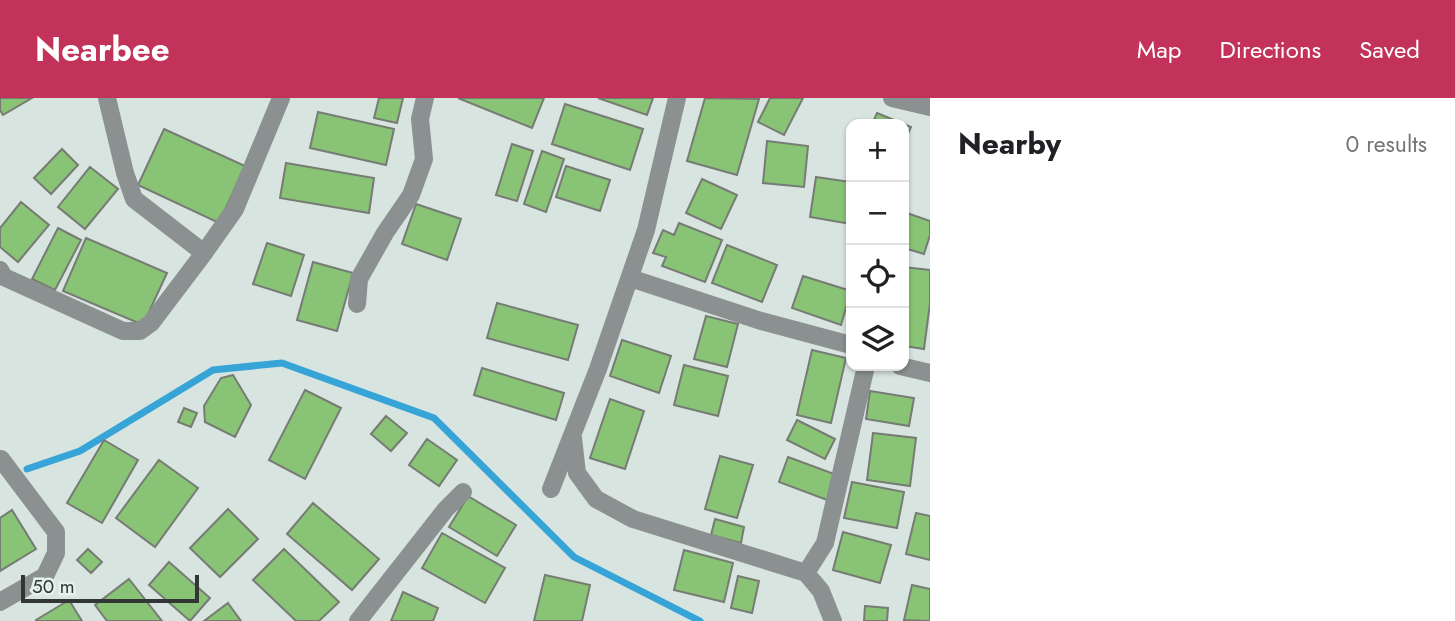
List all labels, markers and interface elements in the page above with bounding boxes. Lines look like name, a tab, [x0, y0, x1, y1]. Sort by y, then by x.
text: Nearbee	[35, 26, 170, 73]
text: Map	[1137, 32, 1182, 67]
text: Directions	[1220, 32, 1321, 67]
text: Saved	[1359, 32, 1420, 67]
map controls	[846, 119, 909, 371]
button: +	[846, 119, 909, 182]
text: Nearby	[958, 122, 1061, 165]
text: 0 results	[1345, 127, 1427, 161]
button: −	[846, 182, 909, 245]
button: locate	[846, 245, 909, 308]
button: layers	[846, 308, 909, 371]
scale bar	[21, 572, 200, 604]
text: 50 m	[32, 573, 75, 600]

